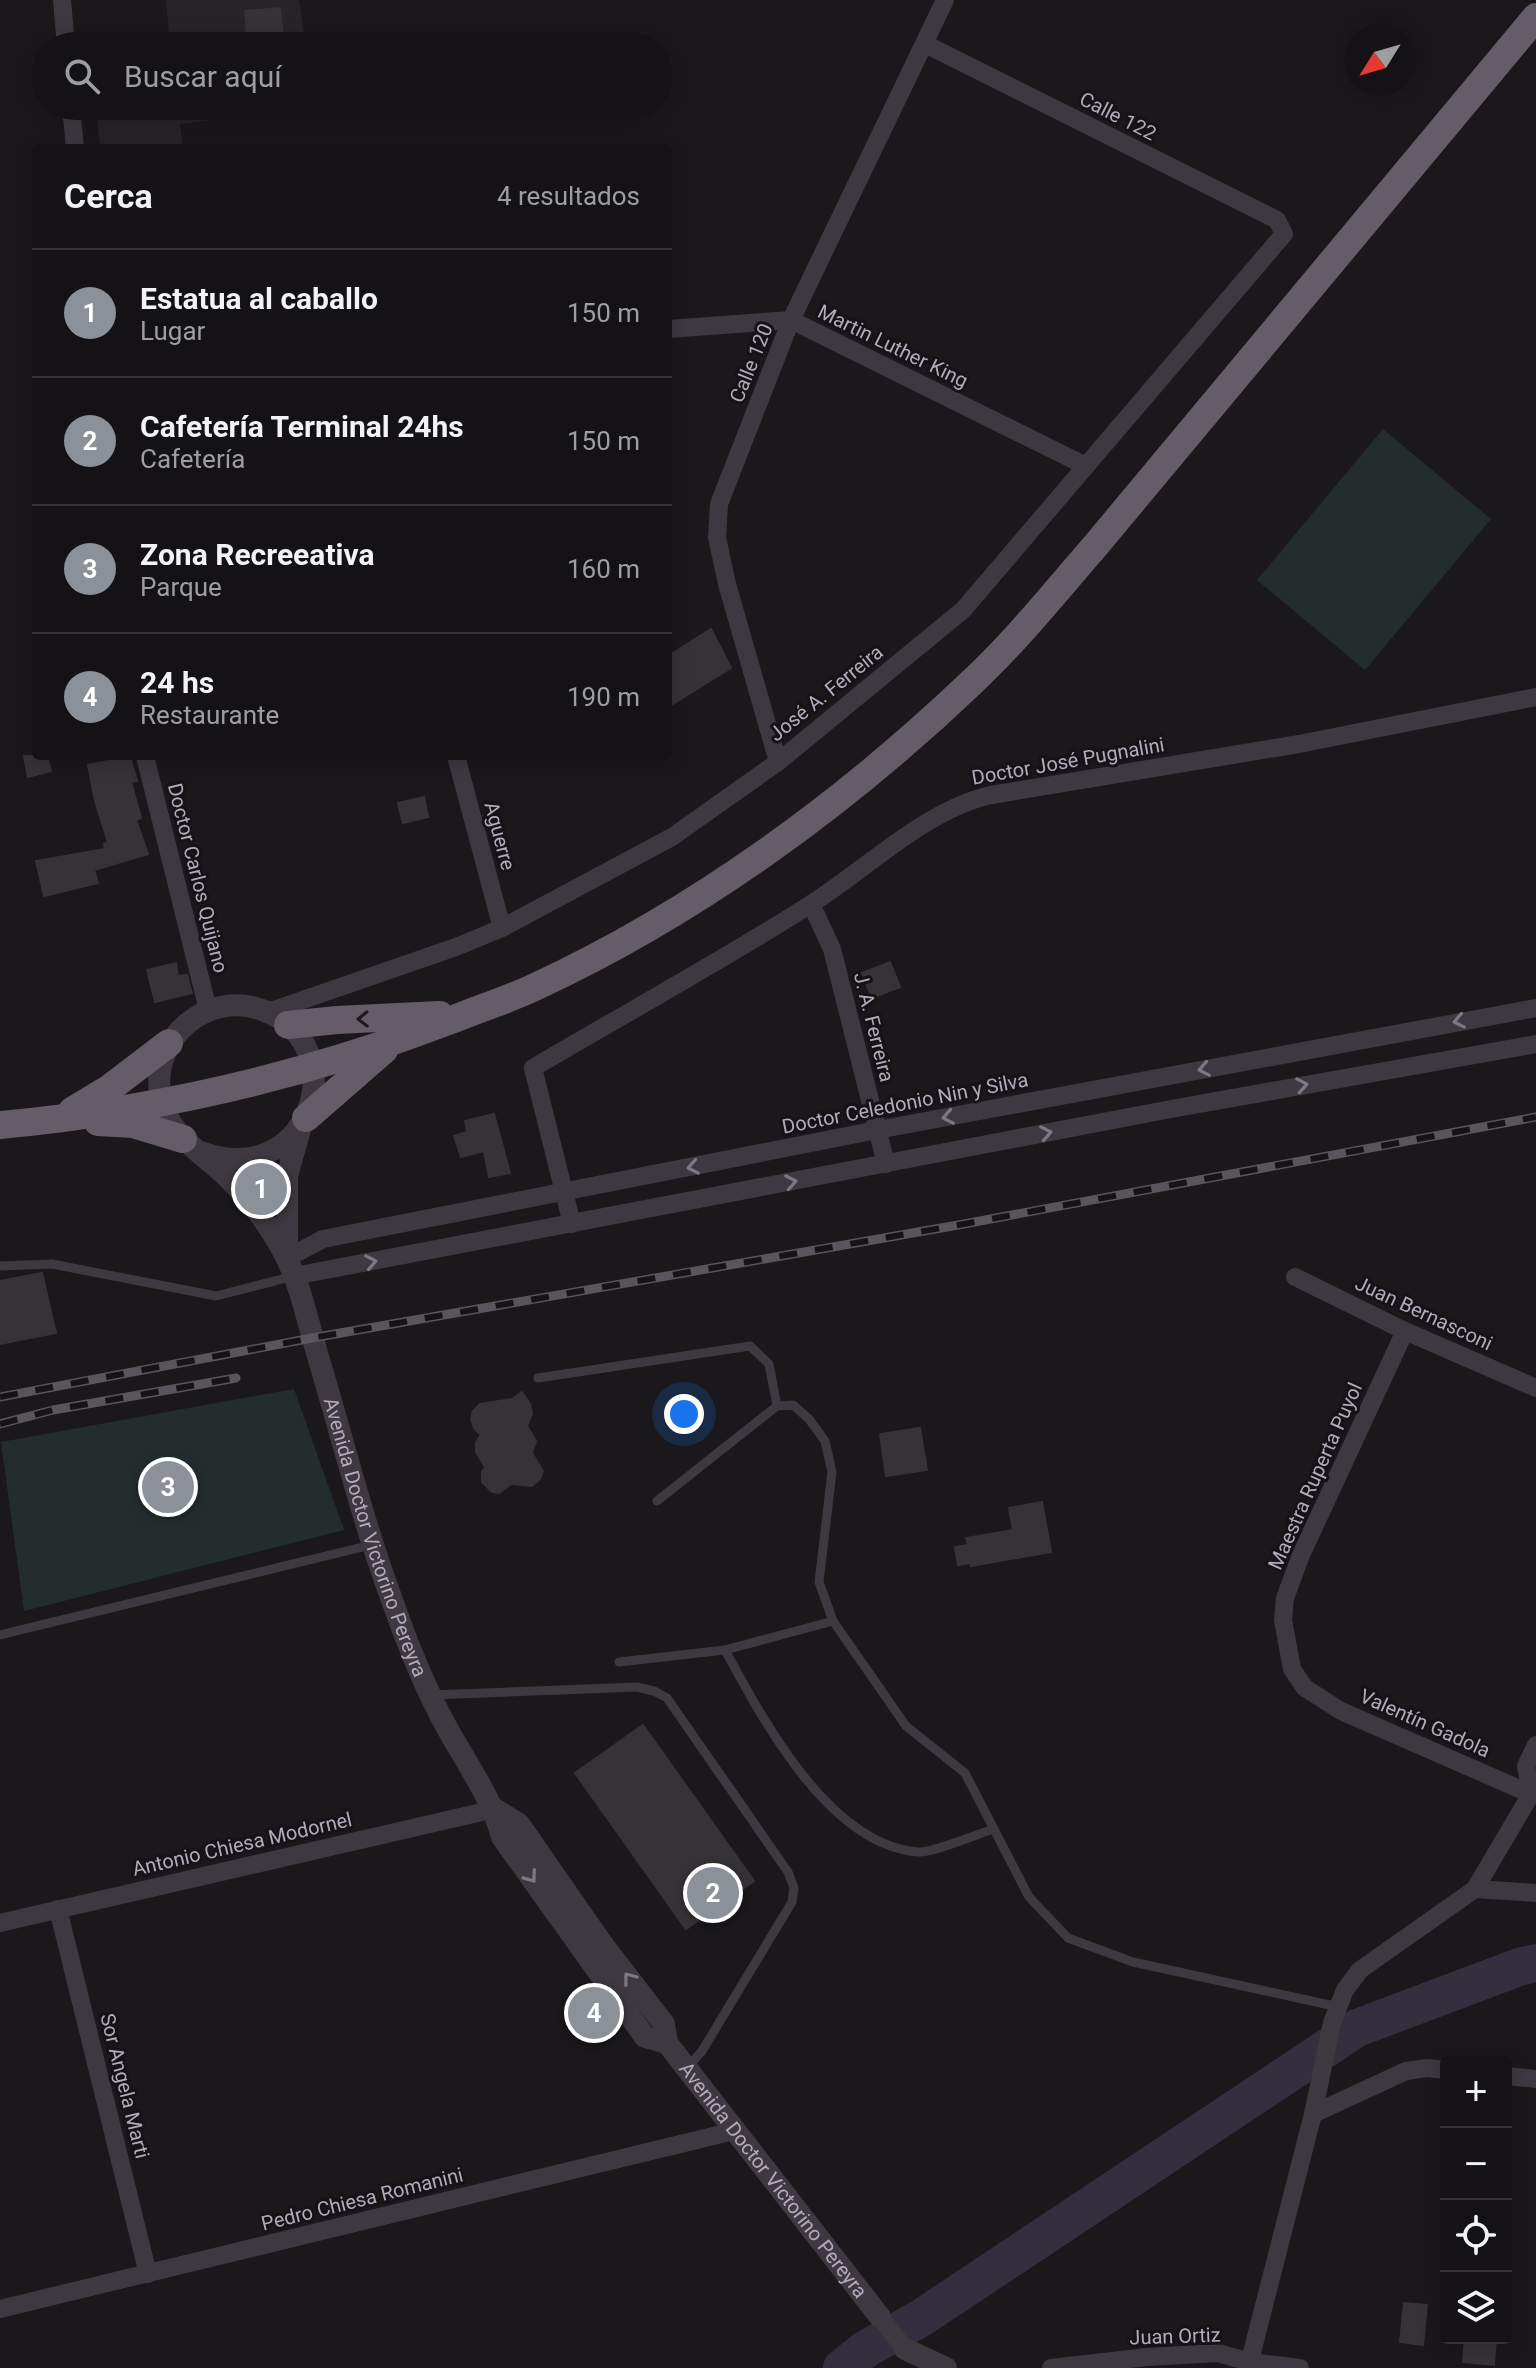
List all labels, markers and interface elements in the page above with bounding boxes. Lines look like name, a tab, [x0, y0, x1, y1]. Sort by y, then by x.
north arrow	[1344, 24, 1416, 96]
search box	[32, 32, 672, 120]
icon: search	[60, 54, 104, 98]
text: Buscar aquí	[124, 59, 282, 94]
street label: Calle 122	[1076, 86, 1160, 146]
text: Cerca	[64, 176, 153, 216]
text: 4 resultados	[497, 181, 640, 211]
text: Estatua al caballo	[140, 281, 378, 316]
text: 1	[83, 298, 97, 328]
text: 150 m	[567, 298, 640, 328]
street label: Martin Luther King	[814, 299, 972, 393]
text: Lugar	[140, 316, 205, 346]
street label: Calle 120	[724, 320, 778, 406]
text: Cafetería Terminal 24hs	[140, 409, 464, 444]
text: 2	[83, 426, 97, 456]
text: 150 m	[567, 426, 640, 456]
text: Cafetería	[140, 444, 245, 474]
text: Zona Recreeativa	[140, 537, 375, 572]
text: 3	[83, 554, 97, 584]
text: 160 m	[567, 554, 640, 584]
text: Parque	[140, 572, 222, 602]
street label: José A. Ferreira	[764, 640, 888, 746]
text: 24 hs	[140, 665, 214, 700]
text: 4	[83, 682, 97, 712]
text: 190 m	[567, 682, 640, 712]
text: Restaurante	[140, 700, 279, 730]
street label: Doctor José Pugnalini	[970, 732, 1166, 790]
street label: Doctor Carlos Quijano	[163, 781, 233, 975]
street label: Aguerre	[479, 799, 521, 873]
street label: J. A. Ferreira	[849, 970, 899, 1084]
one-way arrow	[356, 1010, 369, 1028]
one-way arrow	[1452, 1011, 1466, 1028]
one-way arrow	[1197, 1059, 1210, 1076]
street label: Doctor Celedonio Nin y Silva	[780, 1067, 1030, 1139]
one-way arrow	[1295, 1077, 1309, 1094]
one-way arrow	[941, 1107, 955, 1124]
one-way arrow	[1040, 1125, 1053, 1142]
one-way arrow	[686, 1157, 700, 1174]
pin: 1	[235, 1159, 287, 1219]
one-way arrow	[784, 1174, 797, 1191]
one-way arrow	[364, 1254, 377, 1271]
street label: Juan Bernasconi	[1351, 1271, 1497, 1355]
street label: Maestra Ruperta Puyol	[1263, 1379, 1367, 1573]
your location	[664, 1394, 704, 1434]
street label: Avenida Doctor Victorino Pereyra	[319, 1395, 432, 1680]
pin: 3	[142, 1457, 194, 1517]
street label: Valentín Gadola	[1356, 1684, 1494, 1762]
street label: Antonio Chiesa Modornel	[130, 1807, 354, 1881]
pin: 2	[687, 1863, 739, 1923]
one-way arrow	[521, 1868, 536, 1883]
one-way arrow	[624, 1972, 638, 1987]
pin: 4	[568, 1983, 620, 2043]
street label: Sor Angela Marti	[95, 2011, 155, 2161]
map controls	[1440, 2056, 1512, 2344]
button: +	[1440, 2056, 1512, 2128]
street label: Avenida Doctor Victorino Pereyra	[674, 2057, 873, 2303]
button: −	[1440, 2128, 1512, 2200]
street label: Pedro Chiesa Romanini	[259, 2162, 465, 2236]
button: locate	[1440, 2200, 1512, 2272]
button: layers	[1440, 2272, 1512, 2344]
street label: Juan Ortiz	[1129, 2322, 1221, 2350]

